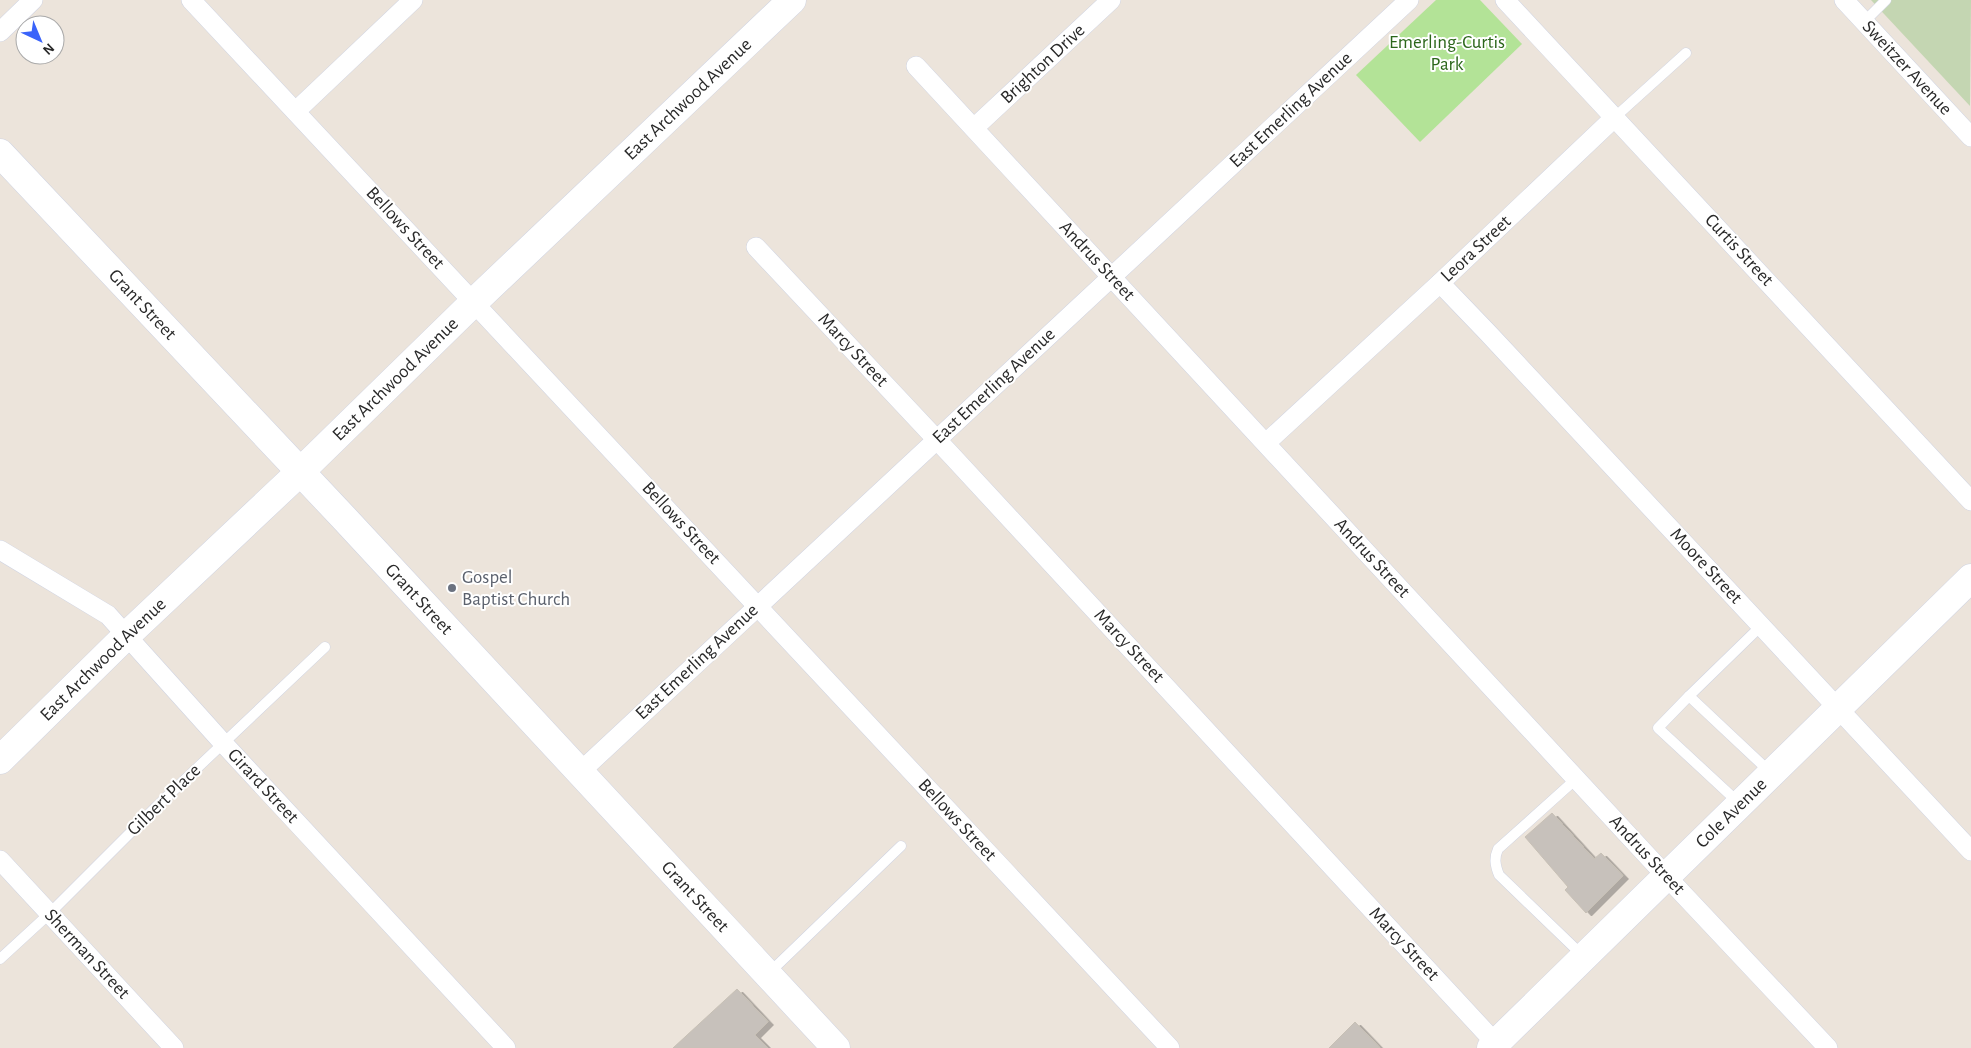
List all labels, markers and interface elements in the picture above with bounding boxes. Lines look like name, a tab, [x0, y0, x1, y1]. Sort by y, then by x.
north arrow	[15, 15, 65, 65]
street label: Sweitzer Avenue	[1859, 17, 1955, 119]
street label: Brighton Drive	[997, 20, 1089, 108]
park label: Emerling-Curtis Park	[1389, 33, 1505, 74]
street label: East Archwood Avenue	[621, 34, 755, 163]
text: N	[40, 40, 57, 57]
street label: East Emerling Avenue	[1226, 49, 1356, 171]
street label: Bellows Street	[362, 183, 448, 273]
street label: Curtis Street	[1701, 210, 1777, 290]
street label: Leora Street	[1437, 212, 1515, 286]
street label: Andrus Street	[1056, 218, 1138, 304]
street label: Grant Street	[105, 265, 180, 343]
street label: Marcy Street	[814, 310, 892, 390]
street label: East Archwood Avenue	[329, 314, 462, 444]
street label: East Emerling Avenue	[929, 325, 1059, 447]
street label: Bellows Street	[638, 478, 724, 568]
street label: Andrus Street	[1331, 515, 1413, 601]
street label: Moore Street	[1666, 524, 1746, 608]
street label: Grant Street	[382, 560, 456, 638]
place label: Gospel Baptist Church	[462, 568, 570, 609]
marker: Gospel Baptist Church	[446, 582, 458, 594]
street label: East Archwood Avenue	[36, 594, 169, 724]
street label: East Emerling Avenue	[632, 601, 762, 723]
street label: Marcy Street	[1090, 606, 1168, 686]
street label: Girard Street	[224, 745, 302, 827]
street label: Gilbert Place	[124, 761, 204, 839]
street label: Cole Avenue	[1692, 774, 1770, 852]
street label: Bellows Street	[914, 775, 1000, 865]
street label: Andrus Street	[1606, 812, 1688, 898]
street label: Grant Street	[658, 857, 733, 936]
street label: Marcy Street	[1365, 904, 1443, 984]
street label: Sherman Street	[41, 905, 133, 1003]

